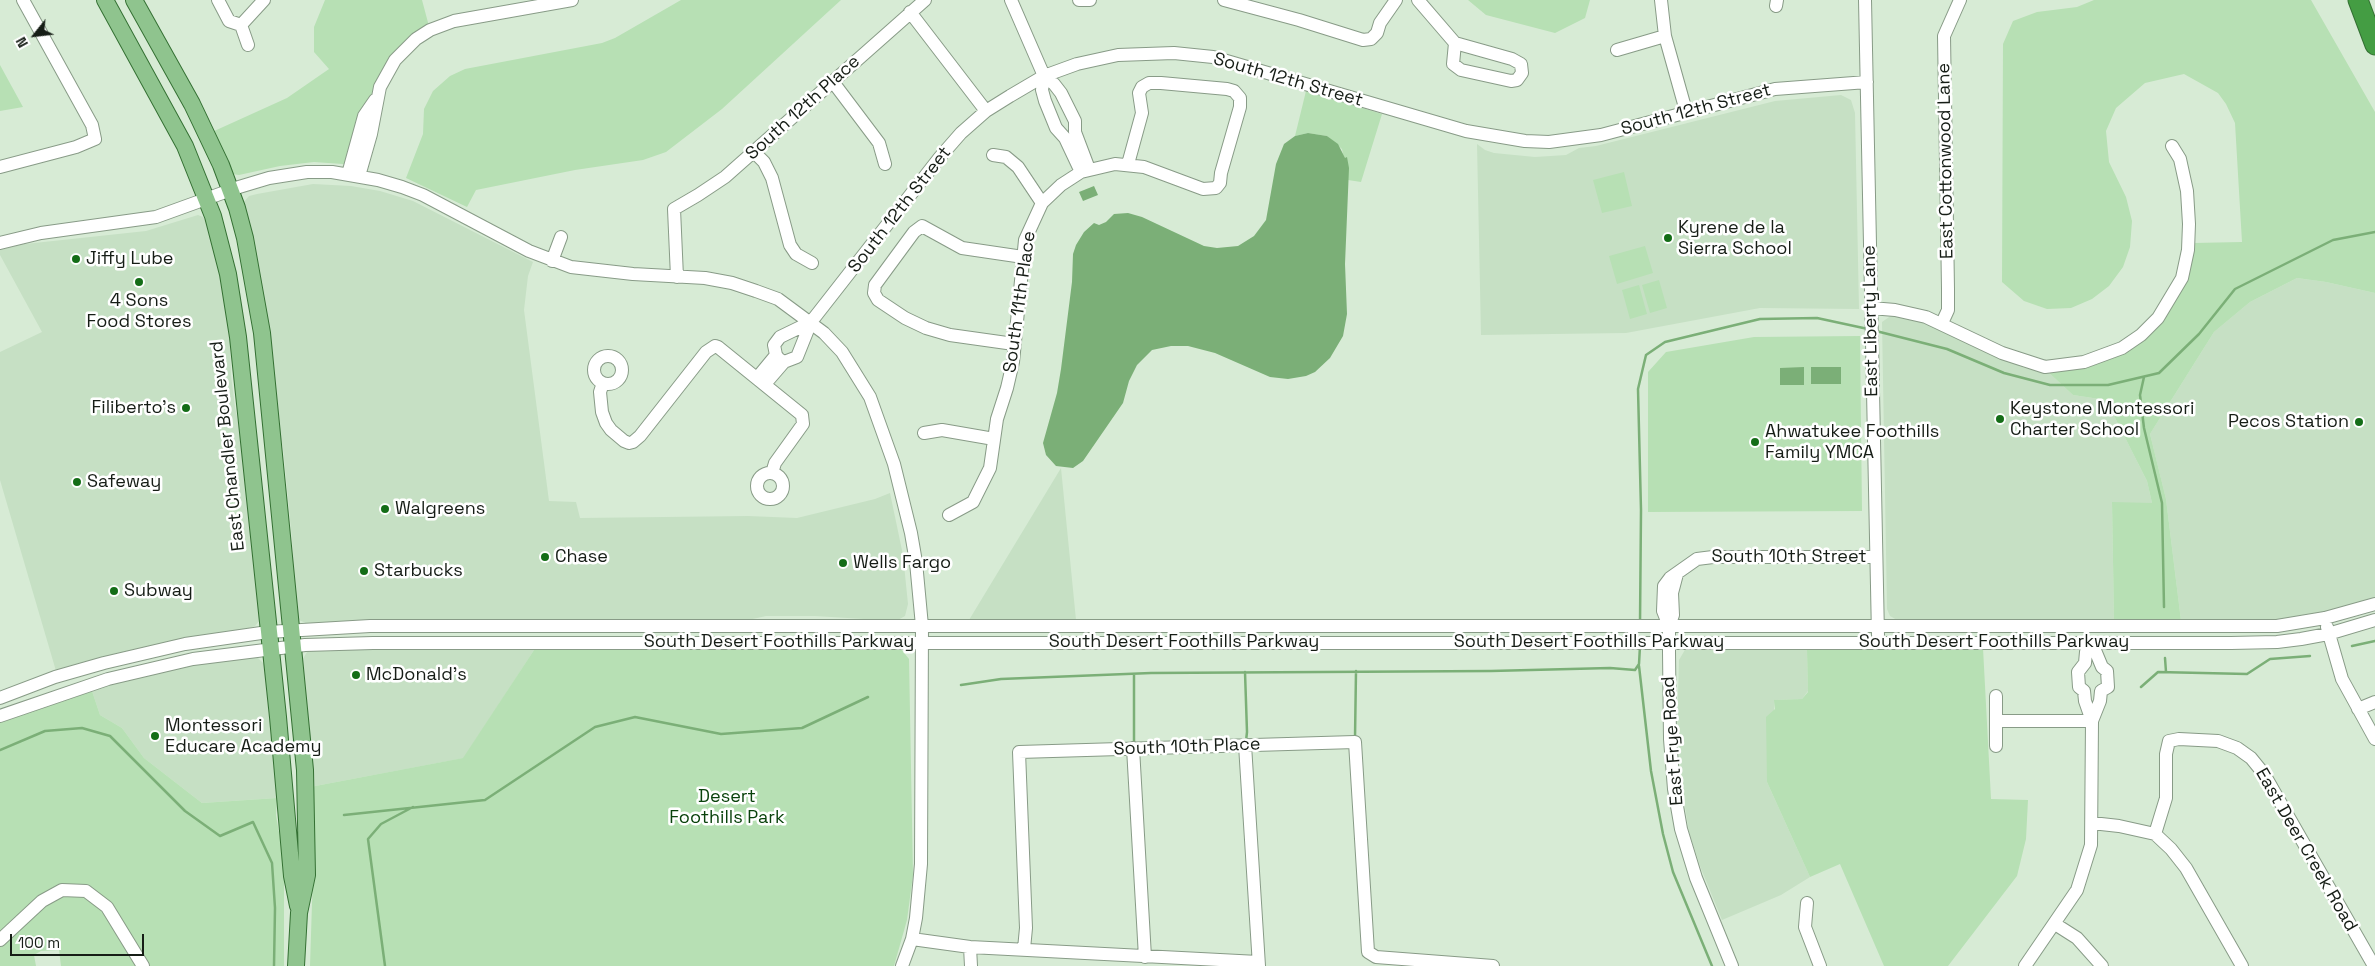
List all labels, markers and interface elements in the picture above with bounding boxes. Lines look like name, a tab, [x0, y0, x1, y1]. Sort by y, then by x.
north arrow	[10, 10, 60, 60]
text: N	[12, 34, 32, 51]
street label: South 12th Street	[1211, 48, 1365, 112]
street label: South 12th Place	[741, 51, 865, 165]
street label: East Cottonwood Lane	[1933, 63, 1959, 259]
street label: South 12th Street	[1619, 80, 1773, 140]
street label: South 12th Street	[844, 142, 956, 278]
place label: Kyrene de la Sierra School	[1678, 217, 1792, 260]
street label: South 11th Place	[999, 230, 1041, 374]
marker: Kyrene de la Sierra School	[1662, 232, 1674, 244]
street label: East Liberty Lane	[1859, 245, 1883, 397]
place label: Jiffy Lube	[86, 248, 173, 270]
marker: Jiffy Lube	[70, 253, 82, 265]
marker: 4 Sons Food Stores	[133, 276, 145, 288]
place label: 4 Sons Food Stores	[87, 290, 191, 332]
street label: East Chandler Boulevard	[206, 340, 250, 552]
place label: Filiberto's	[92, 397, 176, 419]
place label: Keystone Montessori Charter School	[2010, 398, 2194, 440]
marker: Filiberto's	[180, 402, 192, 414]
place label: Pecos Station	[2228, 411, 2349, 433]
marker: Keystone Montessori Charter School	[1994, 413, 2006, 425]
marker: Pecos Station	[2353, 416, 2365, 428]
place label: Ahwatukee Foothills Family YMCA	[1765, 421, 1939, 464]
marker: Ahwatukee Foothills Family YMCA	[1749, 436, 1761, 448]
place label: Safeway	[87, 471, 161, 493]
marker: Safeway	[71, 476, 83, 488]
place label: Walgreens	[395, 498, 485, 520]
marker: Walgreens	[379, 503, 391, 515]
place label: Chase	[555, 546, 608, 568]
street label: South 10th Street	[1711, 546, 1867, 568]
marker: Chase	[539, 551, 551, 563]
place label: Wells Fargo	[853, 552, 951, 574]
marker: Wells Fargo	[837, 557, 849, 569]
place label: Starbucks	[374, 560, 463, 582]
marker: Starbucks	[358, 565, 370, 577]
place label: Subway	[124, 580, 193, 602]
marker: Subway	[108, 585, 120, 597]
street label: South Desert Foothills Parkway	[644, 631, 914, 653]
street label: South Desert Foothills Parkway	[1049, 631, 1319, 653]
street label: South Desert Foothills Parkway	[1454, 631, 1724, 653]
street label: South Desert Foothills Parkway	[1859, 631, 2129, 653]
place label: McDonald's	[366, 664, 467, 686]
marker: McDonald's	[350, 669, 362, 681]
street label: East Frye Road	[1658, 676, 1688, 806]
place label: Montessori Educare Academy	[165, 715, 321, 758]
marker: Montessori Educare Academy	[149, 730, 161, 742]
street label: South 10th Place	[1113, 734, 1261, 760]
street label: East Deer Creek Road	[2250, 764, 2362, 936]
park label: Desert Foothills Park	[669, 786, 785, 829]
scale bar	[12, 924, 146, 956]
text: 100 m	[18, 933, 60, 952]

